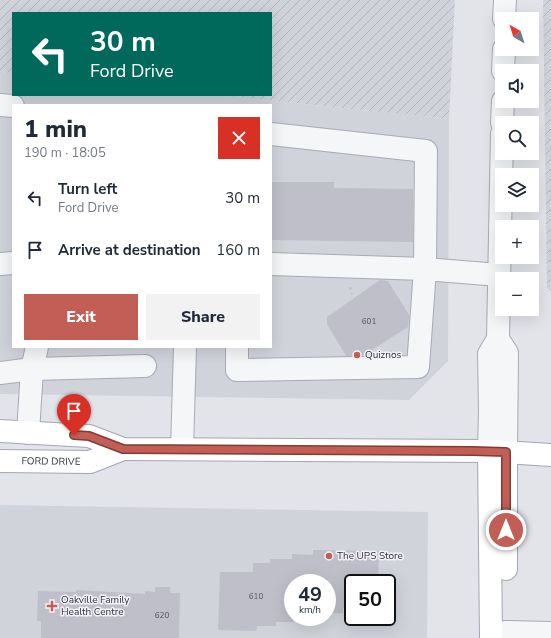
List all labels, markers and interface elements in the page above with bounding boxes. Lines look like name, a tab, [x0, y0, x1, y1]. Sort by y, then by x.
north arrow	[495, 12, 539, 56]
map controls	[495, 12, 539, 316]
text: 30 m	[90, 23, 156, 61]
icon: left	[24, 28, 76, 80]
text: Ford Drive	[90, 59, 174, 83]
button: sound	[495, 64, 539, 108]
text: 1 min	[24, 113, 87, 145]
button: search	[495, 116, 539, 160]
button: close	[218, 117, 260, 159]
text: 190 m · 18:05	[24, 144, 106, 162]
button: layers	[495, 168, 539, 212]
text: Turn left	[58, 179, 117, 199]
icon: left	[24, 187, 46, 209]
text: 30 m	[225, 188, 260, 208]
text: Ford Drive	[58, 199, 118, 217]
button: +	[495, 220, 539, 264]
icon: arrive	[24, 239, 46, 261]
text: Arrive at destination	[58, 240, 201, 260]
text: 160 m	[216, 240, 260, 260]
button: −	[495, 272, 539, 316]
button: Exit	[24, 294, 138, 340]
button: Share	[146, 294, 260, 340]
house number: 601	[362, 316, 376, 327]
place label: Quiznos	[365, 348, 401, 362]
marker: Quiznos	[352, 350, 362, 360]
pin	[57, 394, 91, 435]
icon: arrive	[63, 400, 85, 422]
street label: FORD DRIVE	[21, 454, 81, 469]
position arrow	[485, 509, 527, 551]
place label: The UPS Store	[337, 549, 403, 563]
marker: The UPS Store	[324, 551, 334, 561]
speed limit sign: 50	[344, 574, 396, 626]
text: 49	[298, 581, 322, 608]
house number: 610	[249, 591, 263, 602]
place label: Oakville Family Health Centre	[61, 593, 130, 619]
marker: Oakville Family Health Centre	[46, 600, 58, 612]
text: km/h	[299, 603, 321, 617]
house number: 620	[155, 610, 169, 621]

